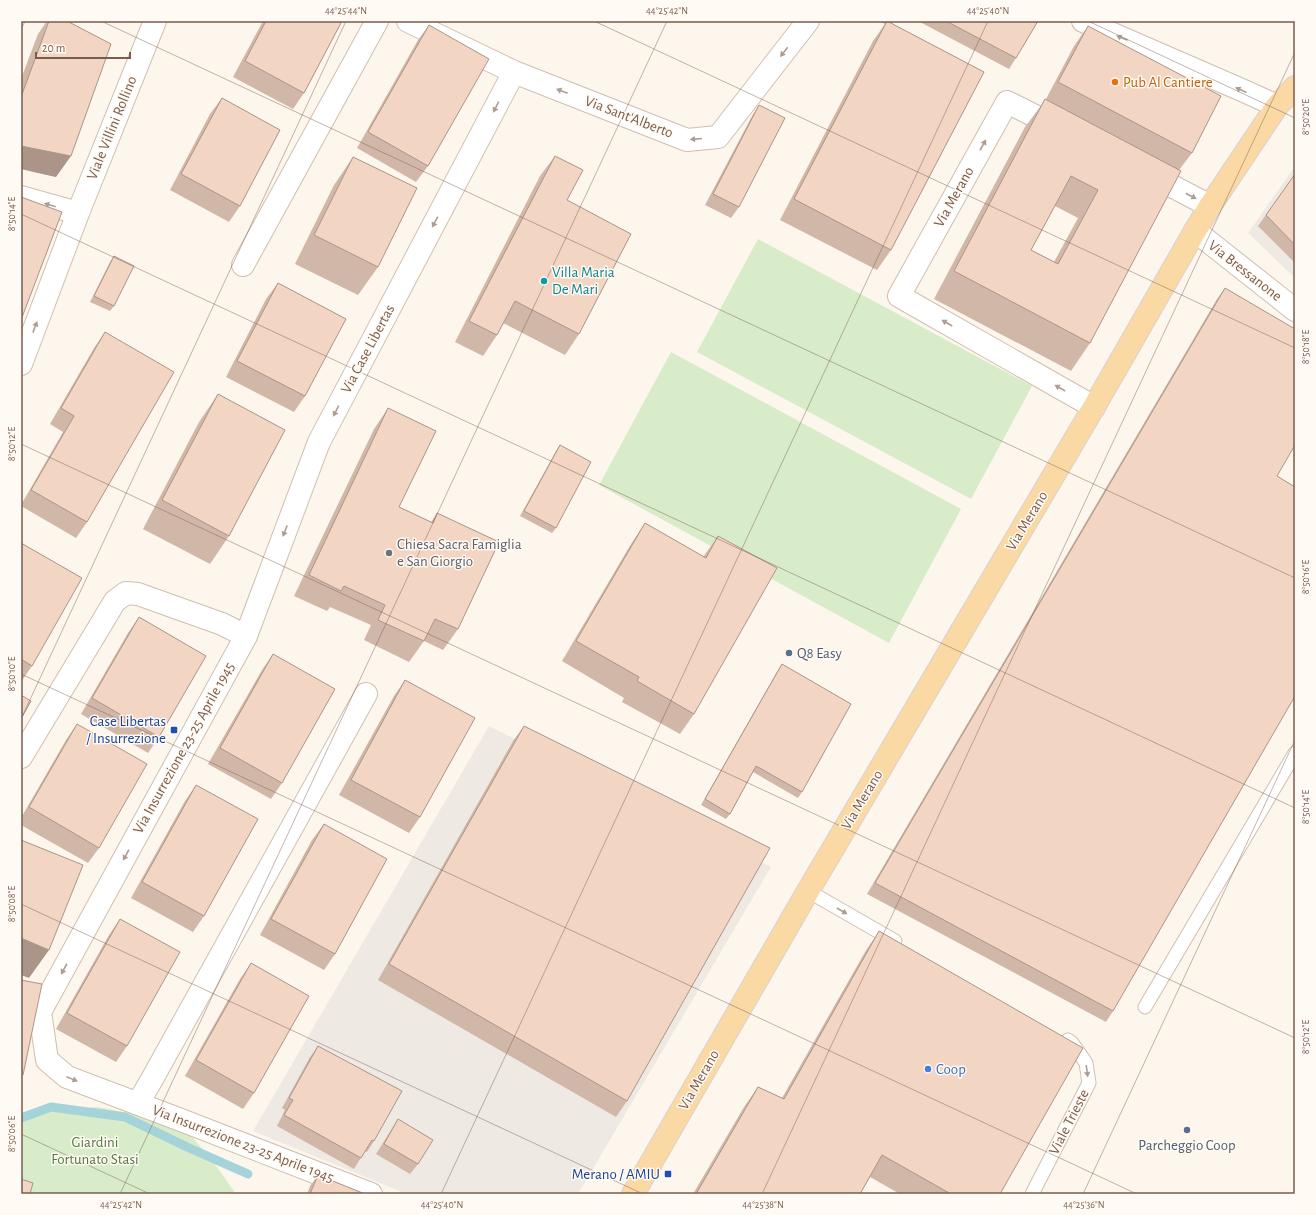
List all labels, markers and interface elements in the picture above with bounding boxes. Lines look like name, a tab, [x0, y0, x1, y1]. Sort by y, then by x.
text: 44°25'44"N	[325, 6, 367, 16]
text: 44°25'42"N	[646, 6, 688, 16]
text: 44°25'40"N	[967, 6, 1009, 16]
scale bar	[36, 34, 130, 60]
one-way arrow	[1117, 35, 1128, 41]
text: 20 m	[42, 42, 65, 54]
one-way arrow	[780, 46, 789, 57]
street label: Viale Villini Rollino	[84, 74, 140, 182]
place label: Pub Al Cantiere	[1123, 75, 1213, 90]
marker: Pub Al Cantiere	[1110, 77, 1120, 87]
one-way arrow	[1235, 86, 1247, 92]
one-way arrow	[555, 87, 567, 93]
street label: Via Sant'Alberto	[583, 93, 675, 141]
text: 8°50'20"E	[1301, 99, 1311, 135]
one-way arrow	[493, 101, 499, 113]
one-way arrow	[690, 136, 702, 143]
one-way arrow	[980, 139, 987, 151]
street label: Via Merano	[931, 164, 977, 230]
one-way arrow	[1185, 193, 1197, 199]
text: 8°50'14"E	[7, 196, 17, 231]
one-way arrow	[43, 202, 55, 208]
one-way arrow	[432, 216, 439, 228]
street label: Via Bressanone	[1205, 238, 1285, 304]
place label: Villa Maria De Mari	[552, 265, 615, 297]
marker: Villa Maria De Mari	[539, 276, 549, 286]
street label: Via Case Libertas	[338, 302, 398, 396]
one-way arrow	[941, 320, 953, 327]
one-way arrow	[32, 321, 38, 333]
text: 8°50'18"E	[1301, 330, 1311, 364]
one-way arrow	[1054, 384, 1066, 391]
one-way arrow	[332, 405, 339, 417]
text: 8°50'12"E	[7, 427, 17, 461]
street label: Via Merano	[1003, 489, 1051, 553]
one-way arrow	[282, 525, 288, 537]
place label: Chiesa Sacra Famiglia e San Giorgio	[397, 537, 522, 569]
marker: Chiesa Sacra Famiglia e San Giorgio	[384, 548, 394, 558]
text: 8°50'16"E	[1301, 560, 1311, 594]
place label: Q8 Easy	[797, 646, 843, 661]
marker: Q8 Easy	[784, 648, 794, 658]
text: 8°50'10"E	[7, 656, 17, 692]
street label: Via Insurrezione 23-25 Aprile 1945	[131, 660, 237, 836]
place label: Case Libertas / Insurrezione	[86, 714, 166, 746]
marker: Case Libertas / Insurrezione	[169, 725, 179, 735]
street label: Via Merano	[838, 768, 886, 832]
text: 8°50'14"E	[1301, 789, 1311, 824]
one-way arrow	[123, 849, 130, 861]
text: 8°50'08"E	[7, 886, 17, 922]
one-way arrow	[836, 907, 848, 914]
one-way arrow	[61, 963, 67, 975]
text: 8°50'12"E	[1301, 1020, 1311, 1054]
street label: Via Merano	[676, 1047, 722, 1113]
place label: Coop	[936, 1062, 966, 1077]
marker: Coop	[923, 1064, 933, 1074]
one-way arrow	[1084, 1065, 1090, 1077]
one-way arrow	[67, 1077, 79, 1083]
street label: Viale Trieste	[1046, 1087, 1092, 1157]
street label: Via Insurrezione 23-25 Aprile 1945	[150, 1102, 336, 1186]
text: 8°50'06"E	[7, 1116, 17, 1152]
marker: Parcheggio Coop	[1182, 1125, 1192, 1135]
park label: Giardini Fortunato Stasi	[51, 1135, 139, 1167]
place label: Parcheggio Coop	[1138, 1138, 1236, 1153]
place label: Merano / AMIU	[572, 1167, 660, 1182]
marker: Merano / AMIU	[663, 1169, 673, 1179]
text: 44°25'42"N	[100, 1200, 142, 1210]
text: 44°25'40"N	[421, 1200, 463, 1210]
text: 44°25'38"N	[742, 1200, 784, 1210]
text: 44°25'36"N	[1063, 1200, 1105, 1210]

